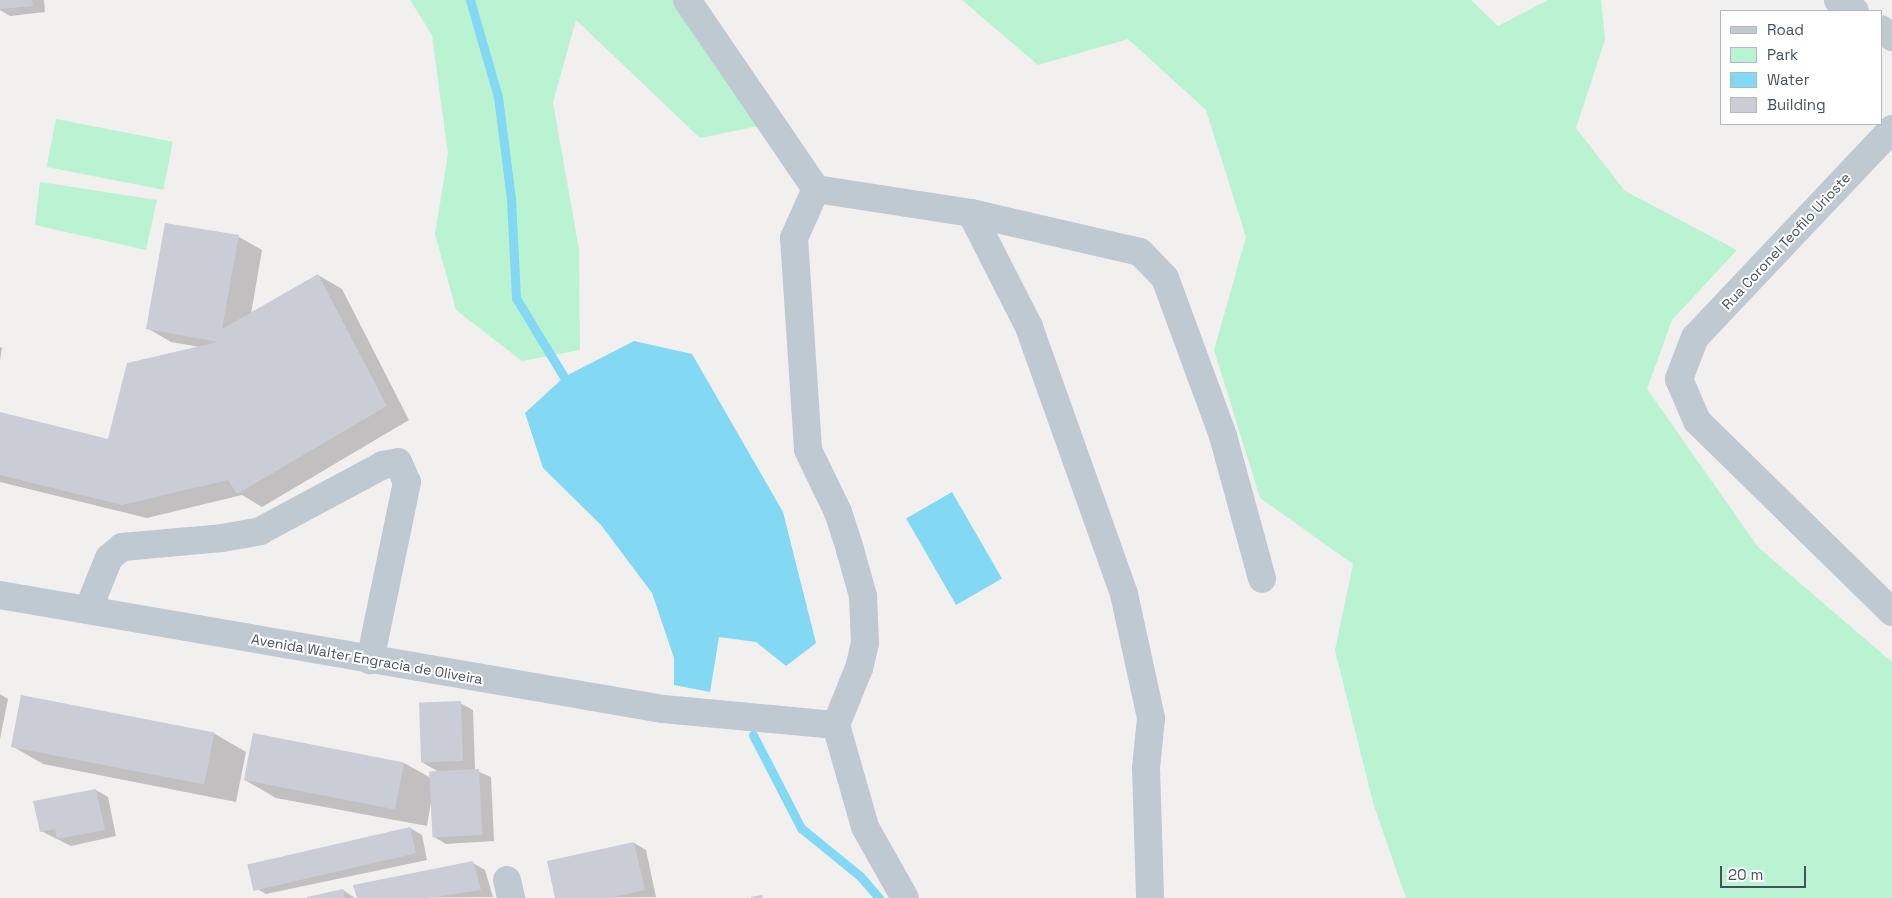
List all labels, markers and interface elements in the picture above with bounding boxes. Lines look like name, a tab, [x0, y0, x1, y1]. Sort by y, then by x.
legend	[1720, 10, 1882, 125]
text: Road	[1767, 20, 1804, 39]
text: Park	[1767, 45, 1798, 64]
text: Water	[1767, 70, 1809, 89]
text: Building	[1767, 95, 1826, 114]
street label: Rua Coronel Teofilo Urioste	[1718, 169, 1854, 313]
street label: Avenida Walter Engracia de Oliveira	[250, 630, 484, 688]
scale bar	[1722, 856, 1808, 888]
text: 20 m	[1728, 865, 1763, 884]

